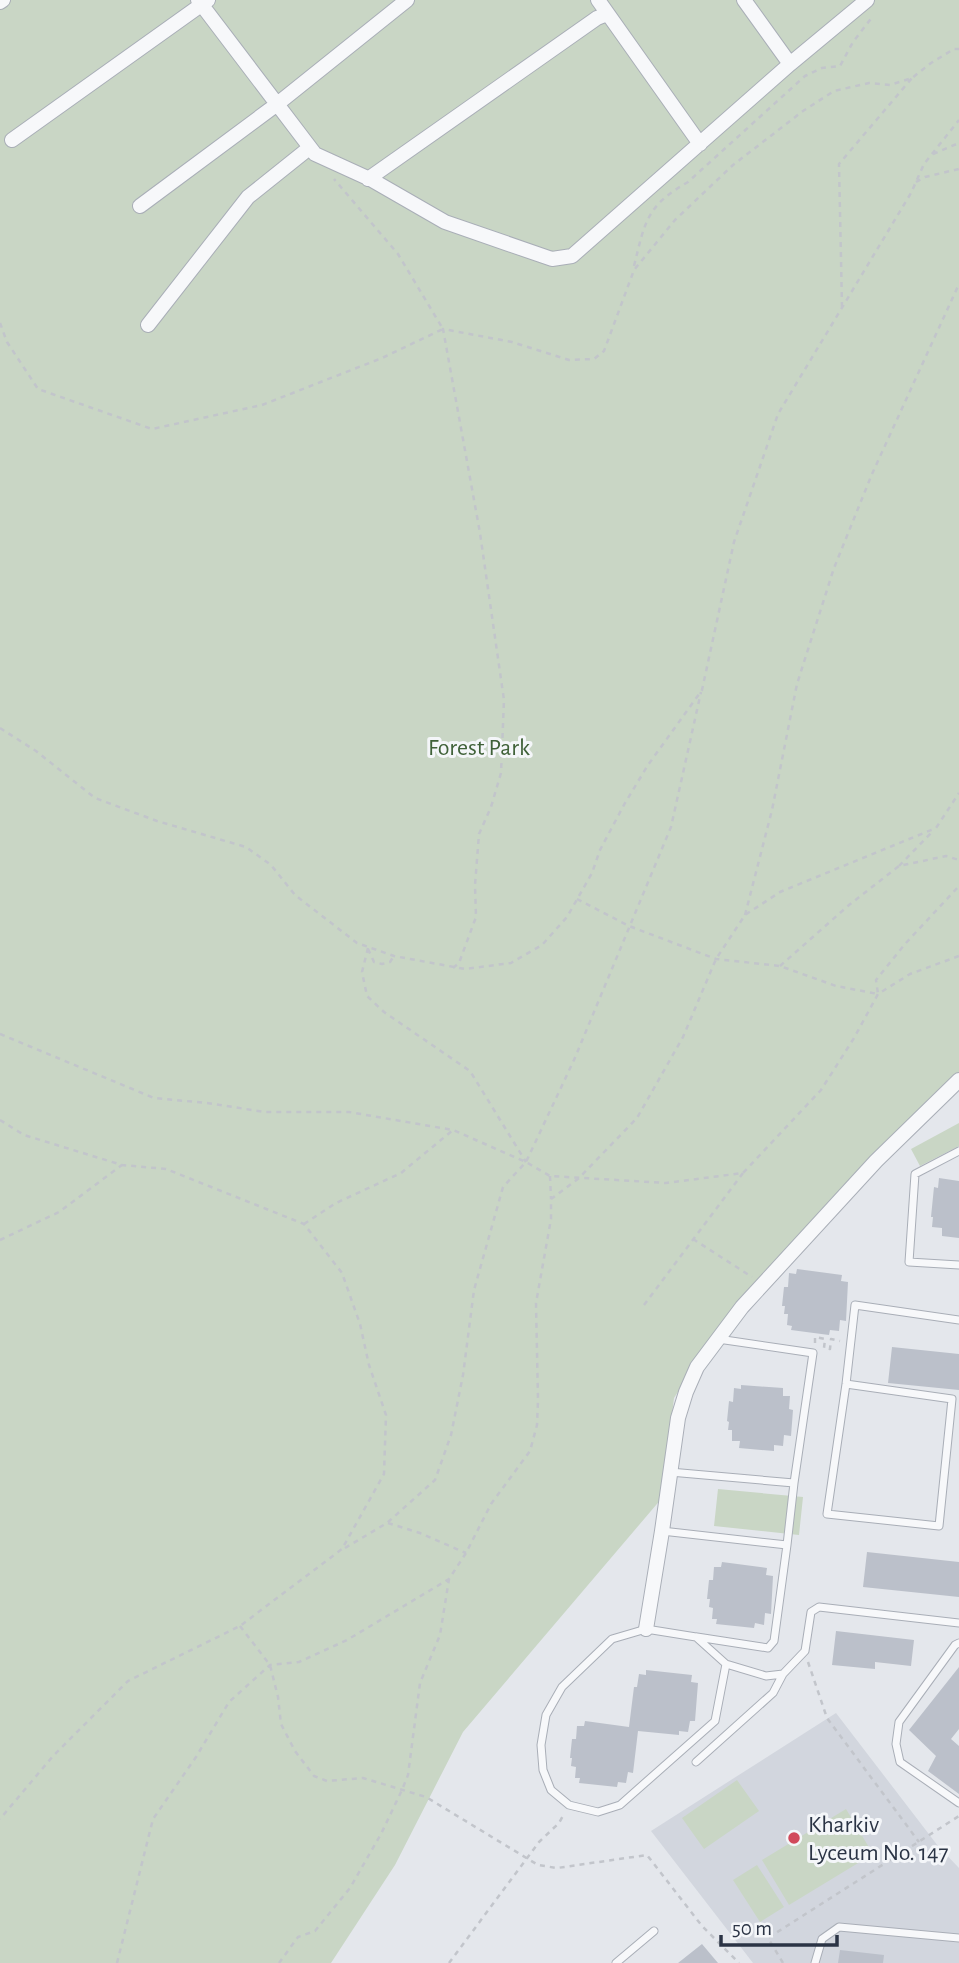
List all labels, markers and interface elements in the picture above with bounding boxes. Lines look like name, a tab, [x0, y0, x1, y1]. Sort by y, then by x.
park label: Forest Park	[428, 736, 530, 760]
place label: Kharkiv Lyceum No. 147	[808, 1813, 949, 1865]
marker: Kharkiv Lyceum No. 147	[786, 1830, 802, 1846]
scale bar	[721, 1904, 836, 1948]
text: 50 m	[732, 1918, 772, 1939]

